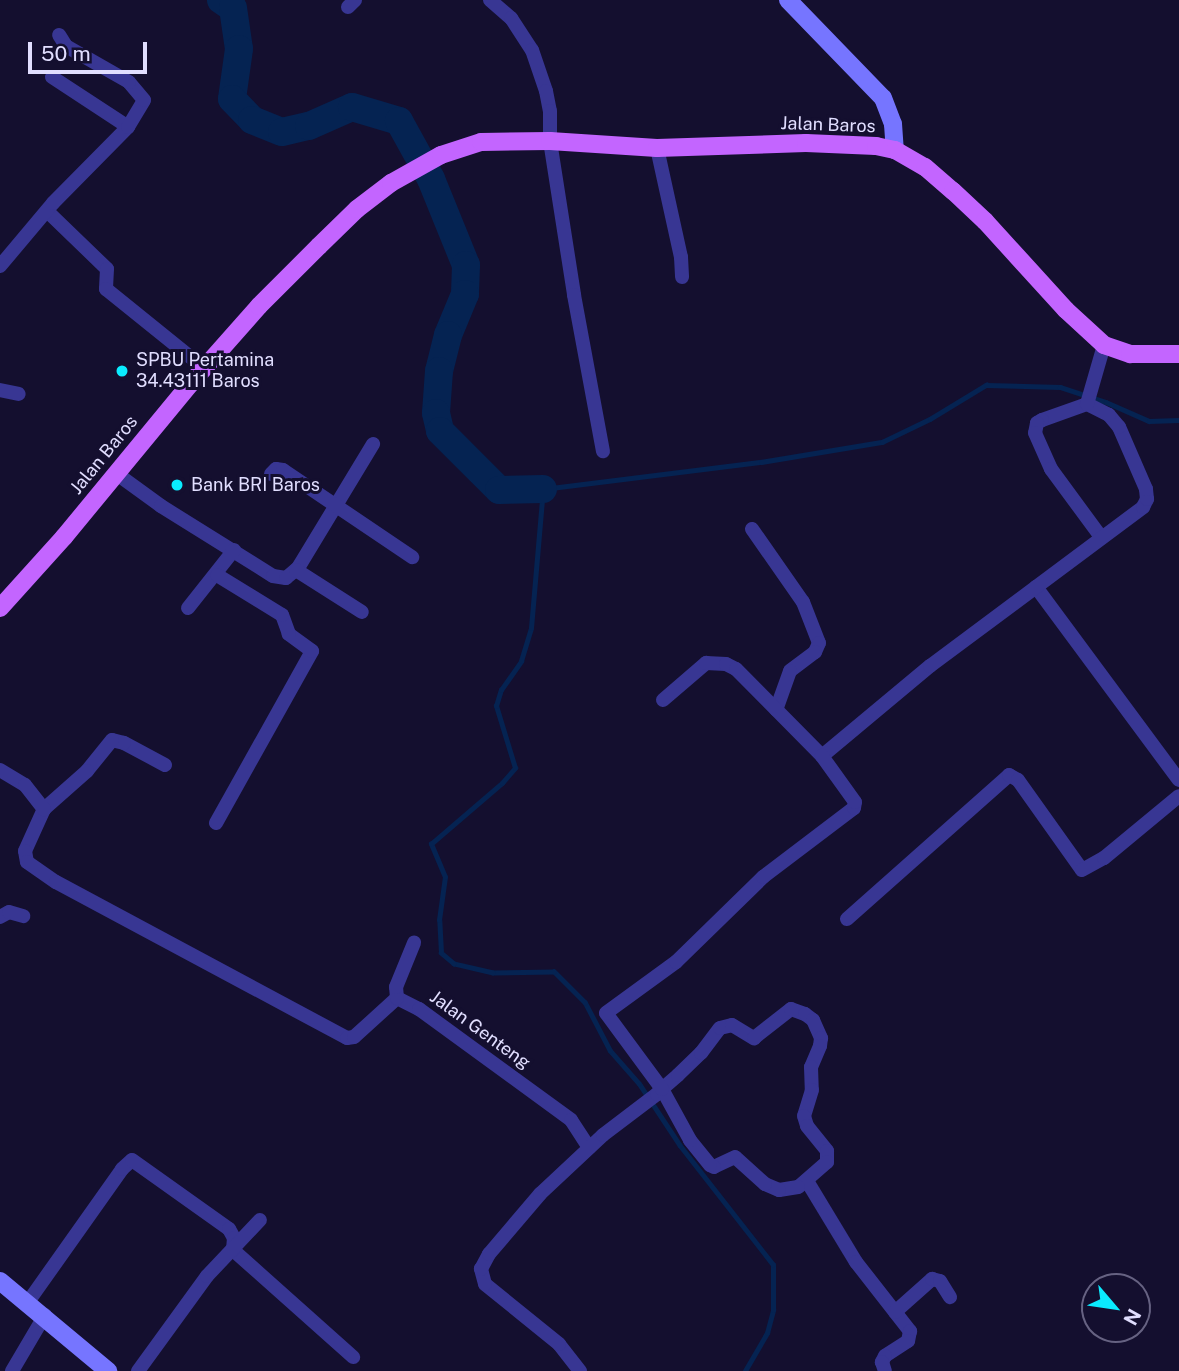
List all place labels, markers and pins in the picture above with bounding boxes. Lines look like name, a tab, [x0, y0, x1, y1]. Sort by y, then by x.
place label: SPBU Pertamina 34.43111 Baros	[136, 350, 274, 392]
marker: SPBU Pertamina 34.43111 Baros	[114, 363, 130, 379]
place label: Bank BRI Baros	[191, 474, 320, 496]
marker: Bank BRI Baros	[169, 477, 185, 493]

